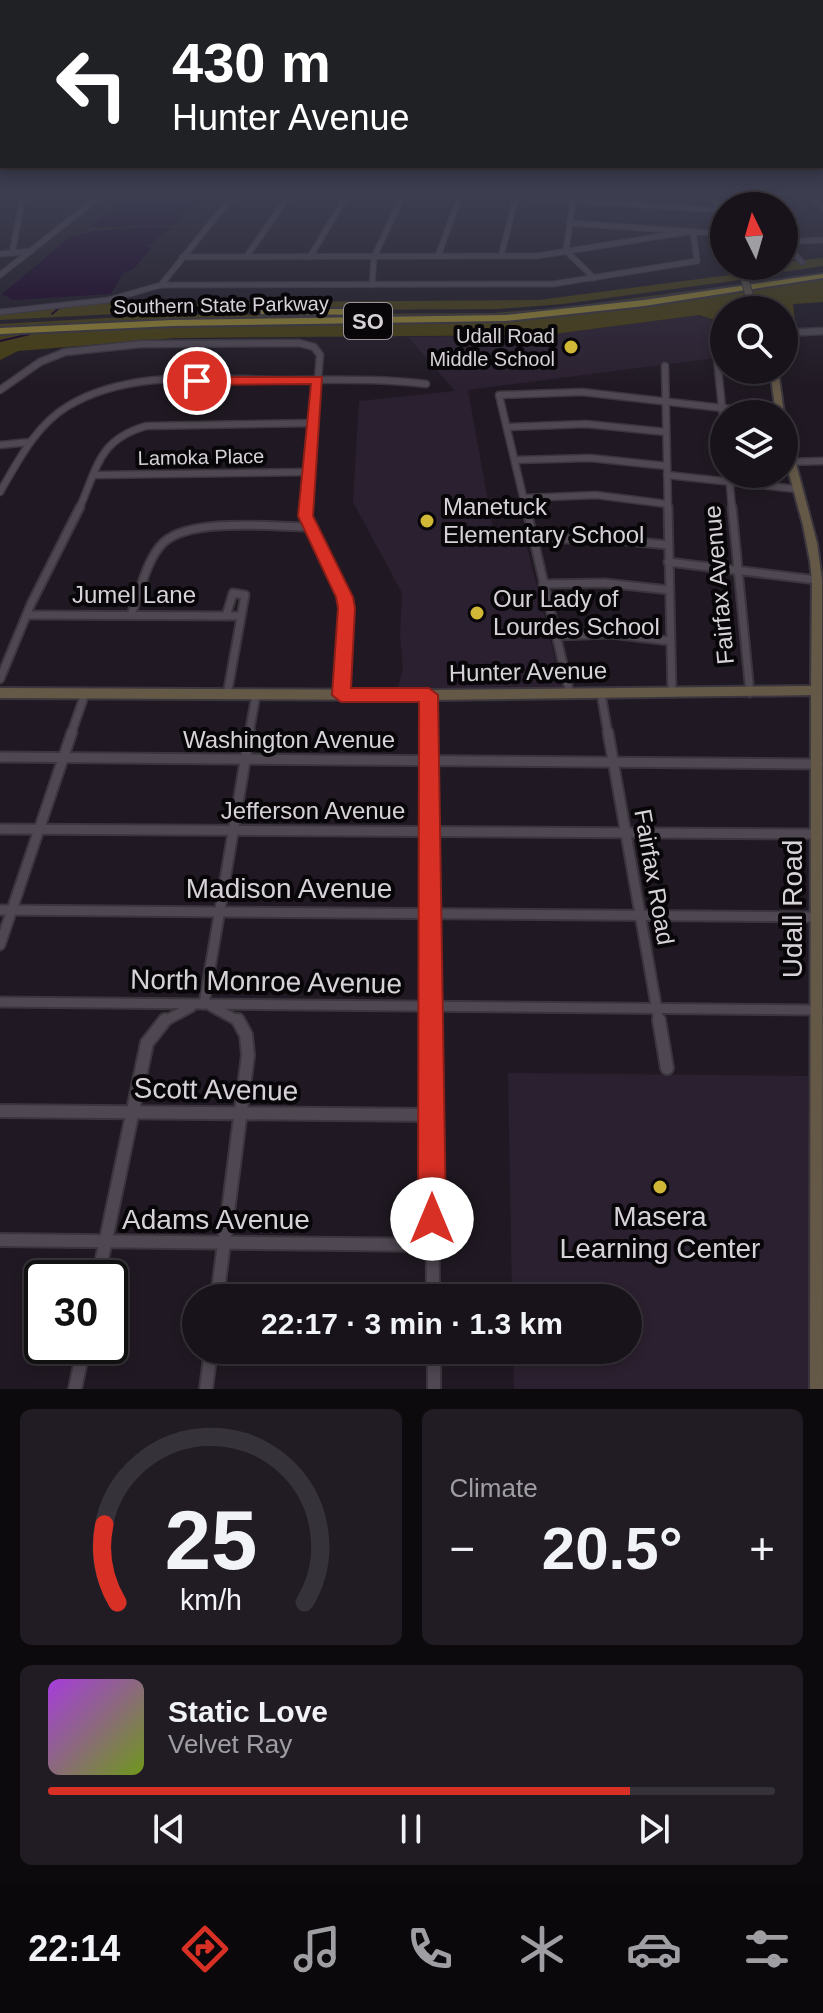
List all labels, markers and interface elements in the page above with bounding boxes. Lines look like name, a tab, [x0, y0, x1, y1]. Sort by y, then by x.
text: 430 m	[172, 31, 331, 94]
icon: left	[40, 32, 144, 136]
text: Hunter Avenue	[172, 97, 410, 138]
north arrow	[710, 192, 798, 280]
map controls	[710, 192, 798, 488]
street label: Southern State Parkway	[113, 292, 329, 318]
button: search	[710, 296, 798, 384]
road number: SO	[344, 303, 392, 339]
place label: Udall Road Middle School	[429, 325, 555, 370]
marker: Udall Road Middle School	[562, 338, 580, 356]
pin	[163, 347, 231, 415]
icon: arrive	[175, 359, 219, 403]
button: layers	[710, 400, 798, 488]
street label: Lamoka Place	[137, 445, 265, 469]
place label: Manetuck Elementary School	[443, 493, 644, 548]
street label: Fairfax Avenue	[698, 504, 739, 666]
marker: Manetuck Elementary School	[418, 512, 436, 530]
street label: Jumel Lane	[72, 581, 196, 608]
place label: Our Lady of Lourdes School	[493, 585, 660, 640]
marker: Our Lady of Lourdes School	[468, 604, 486, 622]
street label: Hunter Avenue	[449, 657, 607, 686]
street label: Washington Avenue	[183, 726, 395, 753]
street label: Jefferson Avenue	[221, 797, 405, 824]
street label: Fairfax Road	[629, 807, 680, 947]
street label: Udall Road	[777, 840, 808, 978]
street label: Madison Avenue	[186, 873, 392, 904]
street label: North Monroe Avenue	[130, 964, 402, 999]
street label: Scott Avenue	[133, 1073, 298, 1106]
position arrow	[390, 1177, 474, 1261]
marker: Masera Learning Center	[651, 1178, 669, 1196]
place label: Masera Learning Center	[560, 1201, 760, 1264]
street label: Adams Avenue	[122, 1204, 310, 1235]
speed limit sign: 30	[24, 1260, 128, 1364]
text: 22:17 · 3 min · 1.3 km	[261, 1307, 563, 1340]
text: Climate	[450, 1473, 538, 1503]
text: 25	[164, 1494, 257, 1587]
text: 20.5°	[542, 1515, 683, 1582]
text: −	[450, 1524, 475, 1573]
text: +	[749, 1524, 775, 1573]
text: km/h	[180, 1584, 242, 1616]
text: Static Love	[168, 1695, 328, 1728]
text: Velvet Ray	[168, 1729, 292, 1759]
icon: previous	[147, 1807, 191, 1851]
icon: pause	[389, 1807, 433, 1851]
icon: next	[632, 1807, 676, 1851]
icon: directions	[177, 1921, 233, 1977]
icon: music	[289, 1921, 345, 1977]
icon: phone	[402, 1921, 458, 1977]
icon: climate	[514, 1921, 570, 1977]
icon: car	[626, 1921, 682, 1977]
icon: filters	[739, 1921, 795, 1977]
text: 22:14	[28, 1928, 120, 1969]

